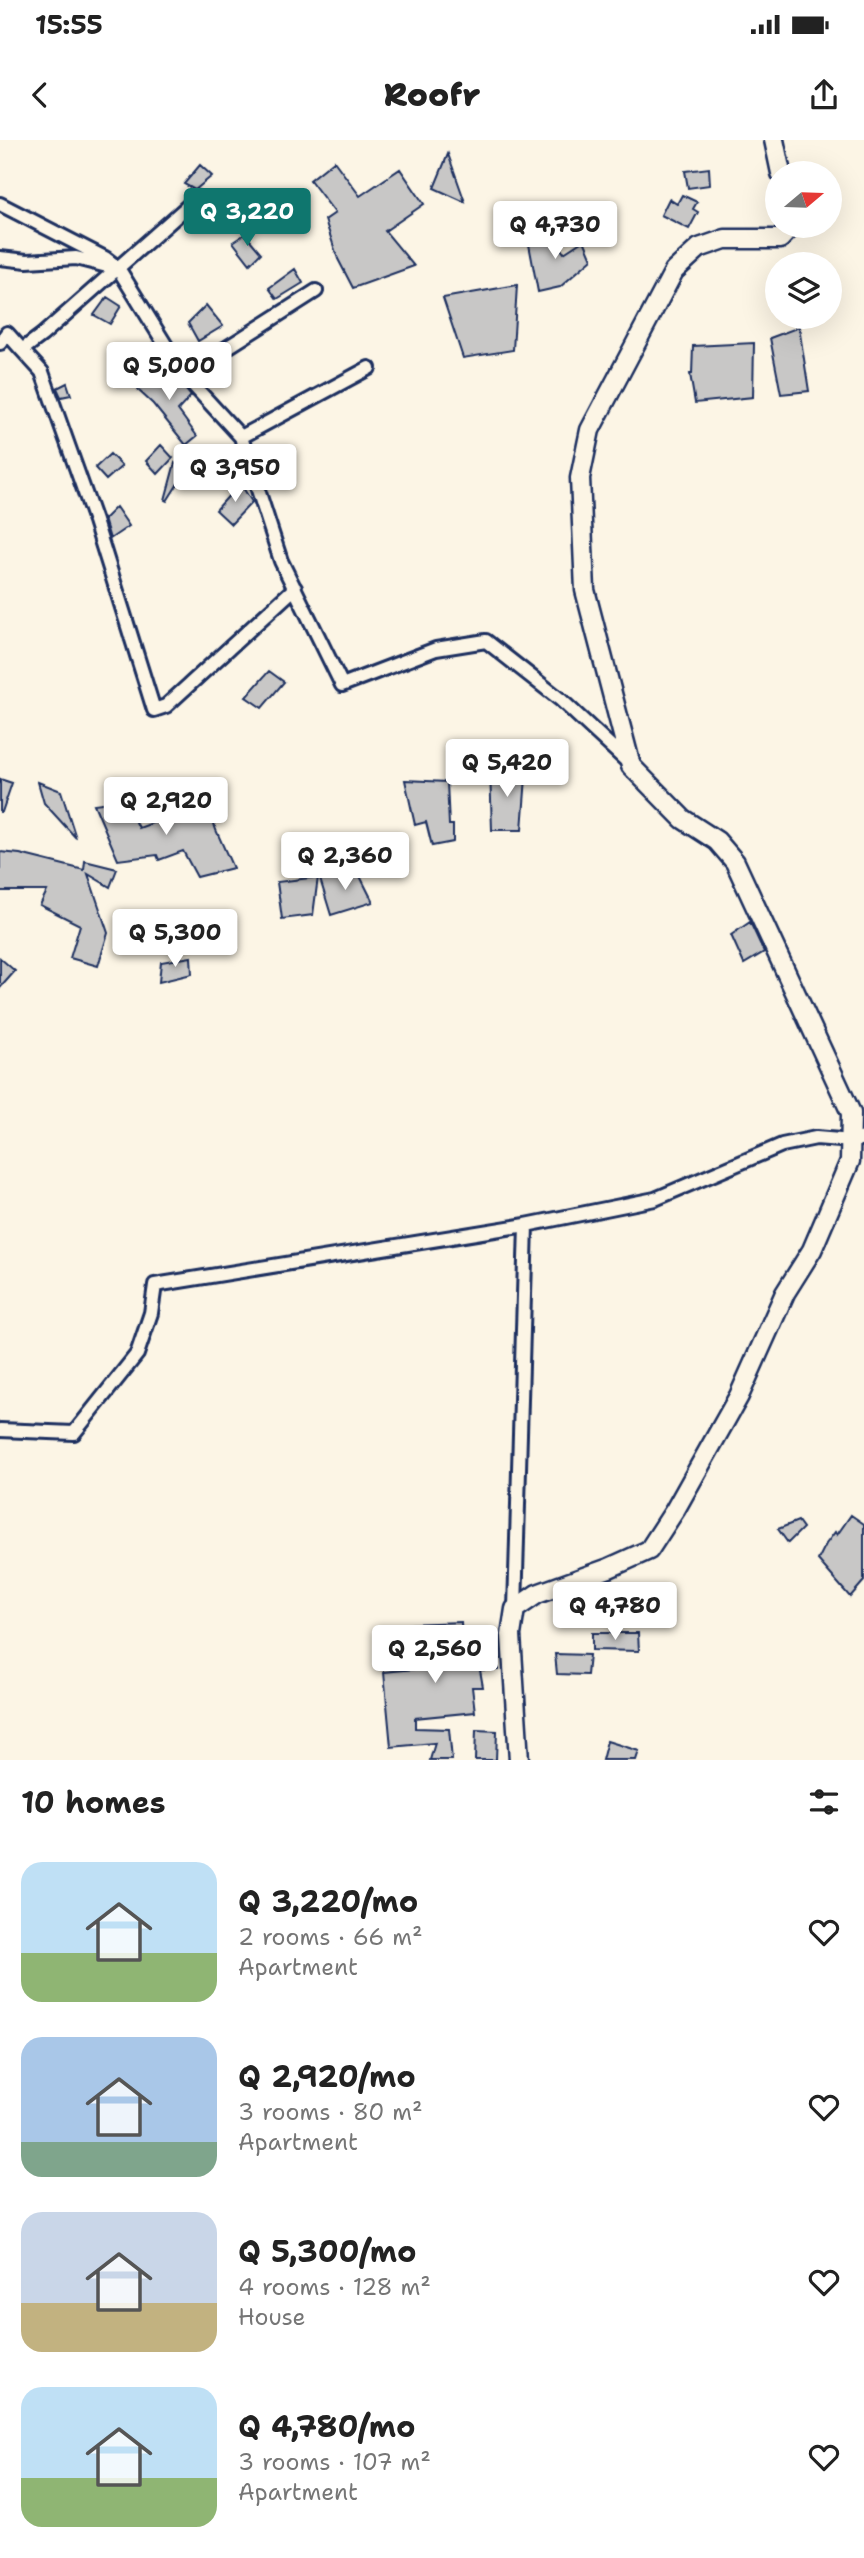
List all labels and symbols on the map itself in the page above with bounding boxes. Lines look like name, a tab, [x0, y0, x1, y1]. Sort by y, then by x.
north arrow	[765, 161, 842, 238]
pin: Q 3,220	[182, 188, 312, 248]
pin: Q 4,730	[490, 201, 620, 261]
pin: Q 5,000	[104, 342, 234, 402]
pin: Q 3,950	[170, 444, 300, 504]
pin: Q 5,420	[442, 740, 572, 799]
pin: Q 2,920	[101, 778, 231, 837]
pin: Q 2,360	[280, 832, 410, 892]
pin: Q 5,300	[110, 910, 240, 969]
pin: Q 4,780	[550, 1582, 680, 1642]
pin: Q 2,560	[370, 1626, 500, 1685]

